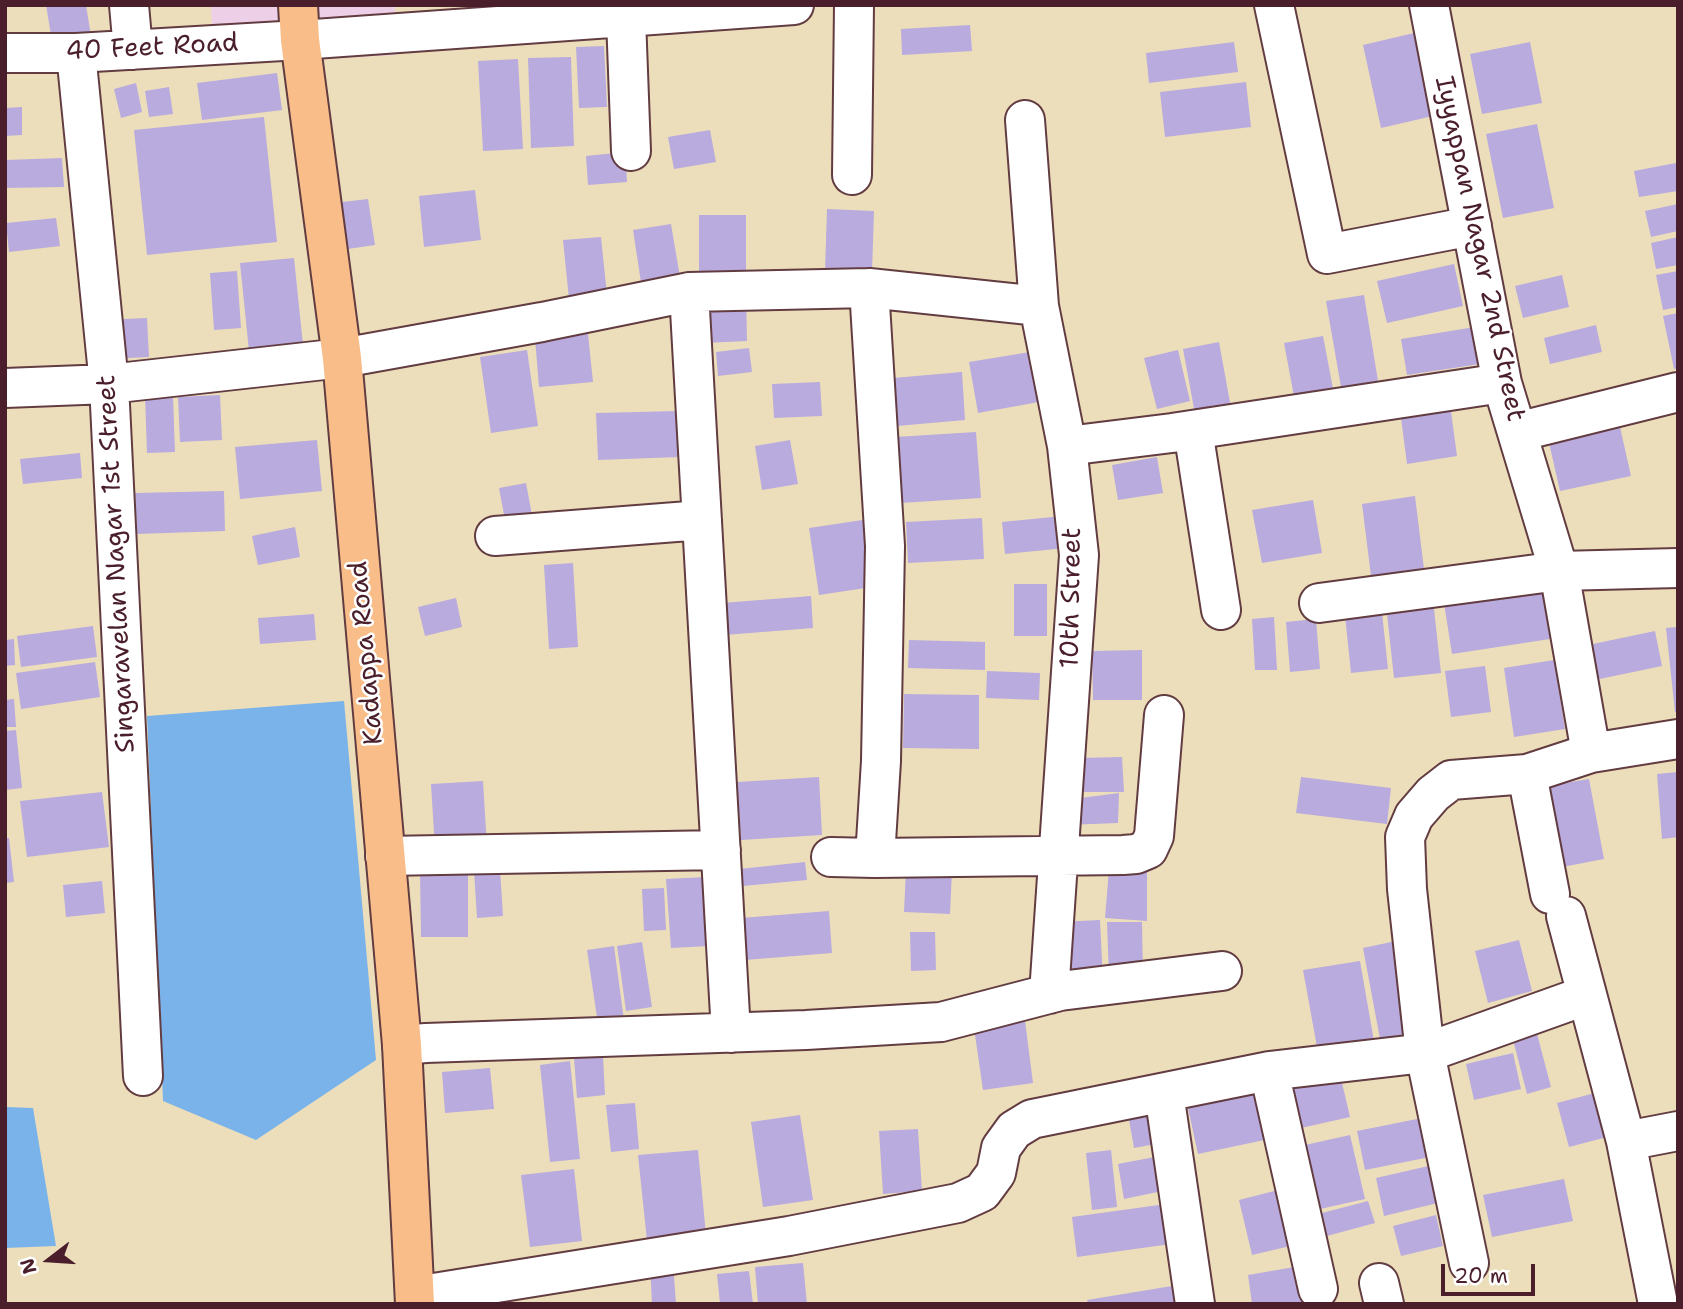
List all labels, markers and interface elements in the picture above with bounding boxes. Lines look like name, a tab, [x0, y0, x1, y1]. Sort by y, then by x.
street label: 40 Feet Road	[65, 28, 239, 68]
street label: Iyyappan Nagar 2nd Street	[1427, 73, 1531, 425]
street label: Singaravelan Nagar 1st Street	[92, 374, 142, 754]
street label: 10th Street	[1055, 527, 1089, 669]
street label: Kadappa Road	[343, 560, 391, 746]
north arrow	[14, 1225, 84, 1295]
scale bar	[1445, 1250, 1540, 1294]
text: N	[14, 1255, 43, 1277]
text: 20 m	[1454, 1262, 1508, 1290]

